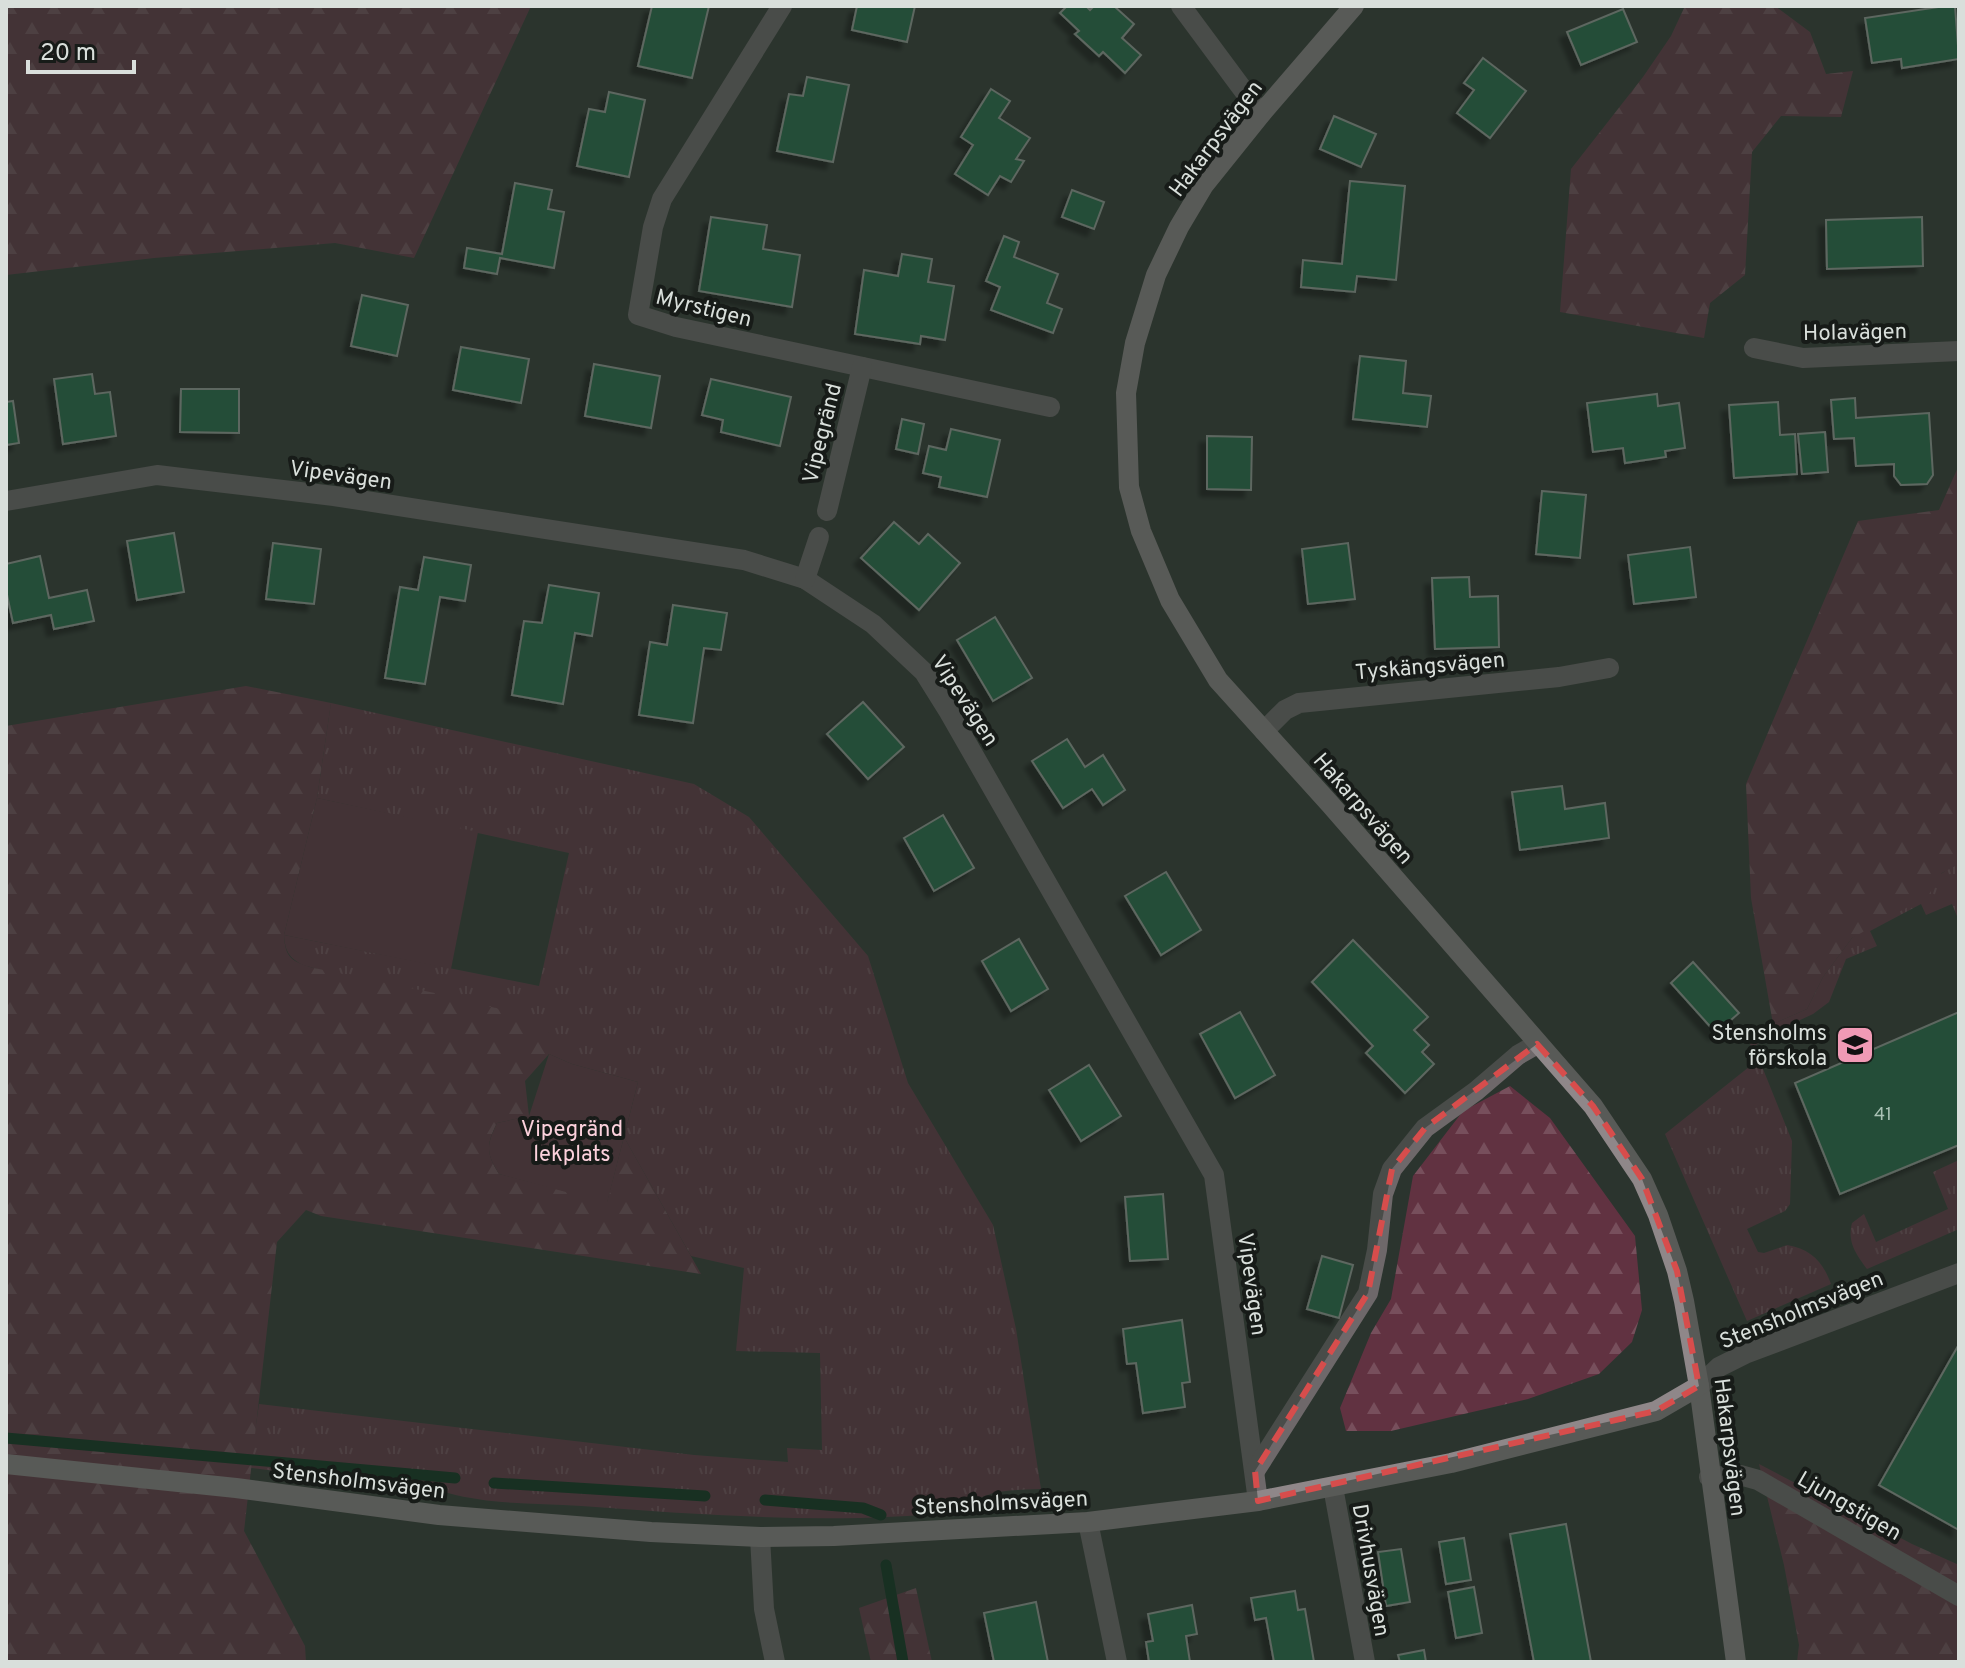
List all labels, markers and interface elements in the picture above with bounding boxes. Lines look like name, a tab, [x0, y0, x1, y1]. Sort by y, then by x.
scale bar	[28, 24, 134, 74]
text: 20 m	[40, 39, 96, 69]
street label: Hakarpsvägen	[1164, 76, 1270, 203]
street label: Myrstigen	[653, 284, 754, 334]
street label: Holavägen	[1803, 319, 1907, 348]
street label: Vipegränd	[798, 381, 849, 486]
street label: Vipevägen	[288, 456, 394, 497]
street label: Tyskängsvägen	[1354, 647, 1506, 687]
street label: Vipevägen	[924, 651, 1003, 752]
street label: Hakarpsvägen	[1306, 748, 1418, 871]
place label: Stensholms förskola	[1711, 1021, 1827, 1073]
school or university icon: Stensholms förskola	[1834, 1024, 1876, 1066]
house number: 41	[1874, 1104, 1892, 1127]
park label: Vipegränd lekplats	[521, 1117, 623, 1169]
street label: Vipevägen	[1230, 1231, 1271, 1337]
street label: Stensholmsvägen	[1716, 1266, 1888, 1356]
street label: Hakarpsvägen	[1707, 1377, 1750, 1518]
street label: Stensholmsvägen	[271, 1458, 447, 1506]
street label: Ljungstigen	[1792, 1467, 1906, 1548]
street label: Stensholmsvägen	[913, 1486, 1089, 1523]
street label: Drivhusvägen	[1345, 1502, 1394, 1639]

